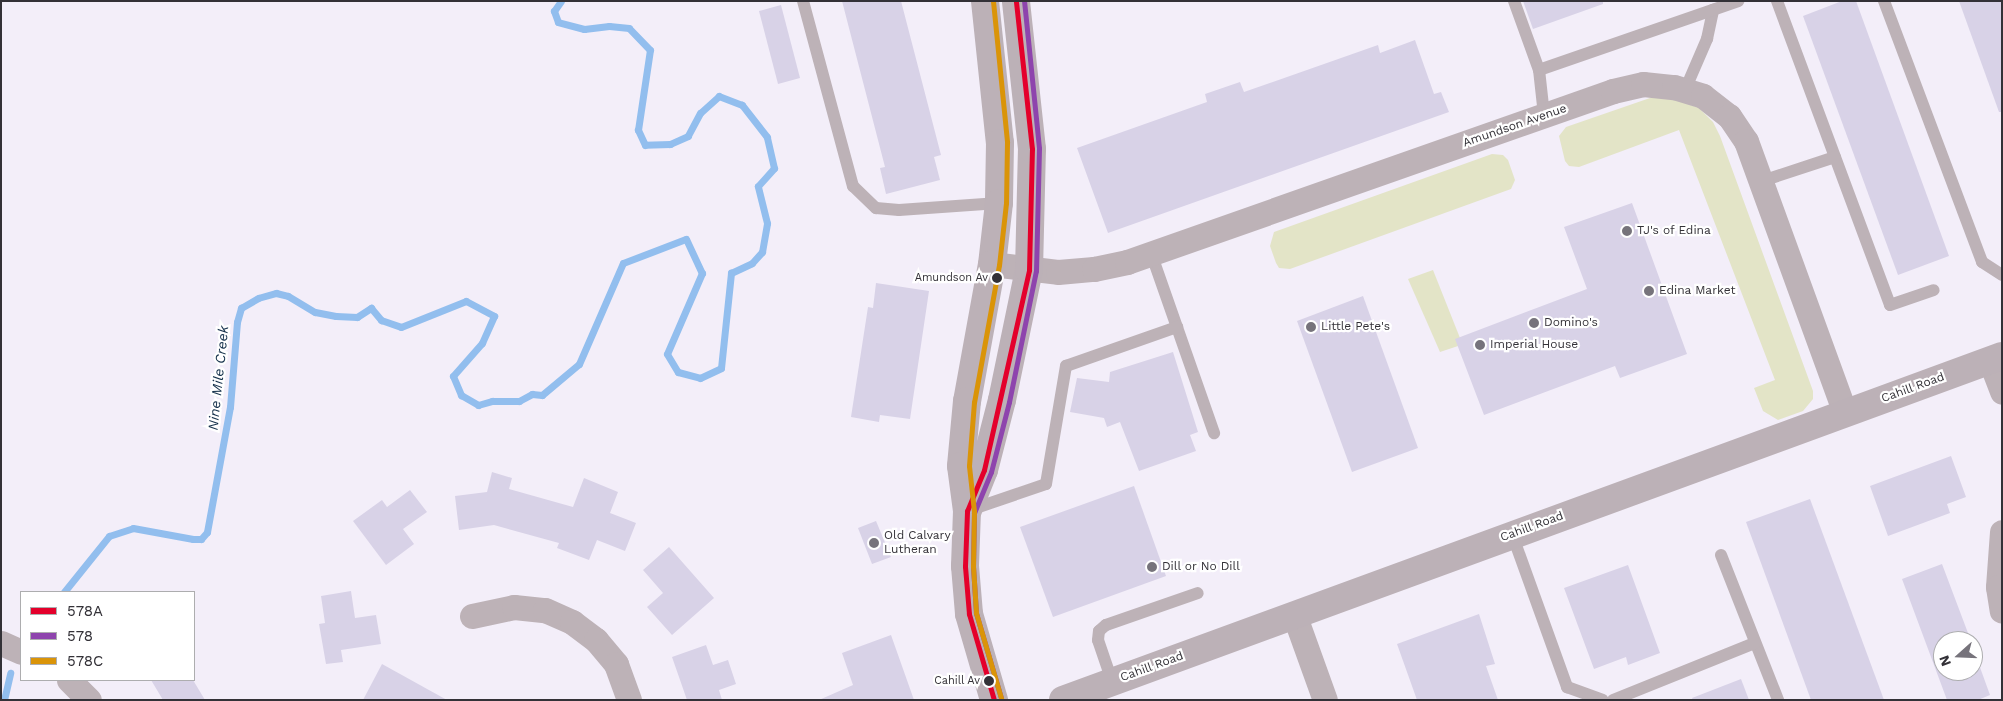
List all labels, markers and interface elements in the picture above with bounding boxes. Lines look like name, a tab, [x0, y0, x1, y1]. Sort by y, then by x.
street label: Amundson Avenue	[1461, 101, 1569, 151]
place label: TJ's of Edina	[1637, 224, 1711, 238]
marker: TJ's of Edina	[1621, 225, 1633, 237]
place label: Amundson Av	[914, 271, 988, 285]
marker: Amundson Av	[992, 273, 1002, 283]
place label: Edina Market	[1659, 284, 1736, 298]
marker: Edina Market	[1643, 285, 1655, 297]
place label: Domino's	[1544, 316, 1598, 330]
marker: Domino's	[1528, 317, 1540, 329]
place label: Little Pete's	[1321, 320, 1390, 334]
marker: Little Pete's	[1305, 321, 1317, 333]
water label: Nine Mile Creek	[204, 325, 232, 431]
place label: Imperial House	[1490, 338, 1579, 352]
marker: Imperial House	[1474, 339, 1486, 351]
street label: Cahill Road	[1879, 370, 1947, 406]
street label: Cahill Road	[1498, 509, 1566, 545]
place label: Old Calvary Lutheran	[884, 529, 951, 557]
marker: Old Calvary Lutheran	[868, 537, 880, 549]
place label: Dill or No Dill	[1162, 560, 1241, 574]
marker: Dill or No Dill	[1146, 561, 1158, 573]
legend	[20, 591, 195, 681]
text: 578A	[67, 602, 103, 620]
text: 578	[67, 627, 93, 645]
north arrow	[1933, 631, 1983, 681]
street label: Cahill Road	[1118, 649, 1186, 685]
text: 578C	[67, 652, 103, 670]
text: N	[1936, 653, 1954, 668]
place label: Cahill Av	[933, 674, 980, 688]
marker: Cahill Av	[984, 676, 994, 686]

